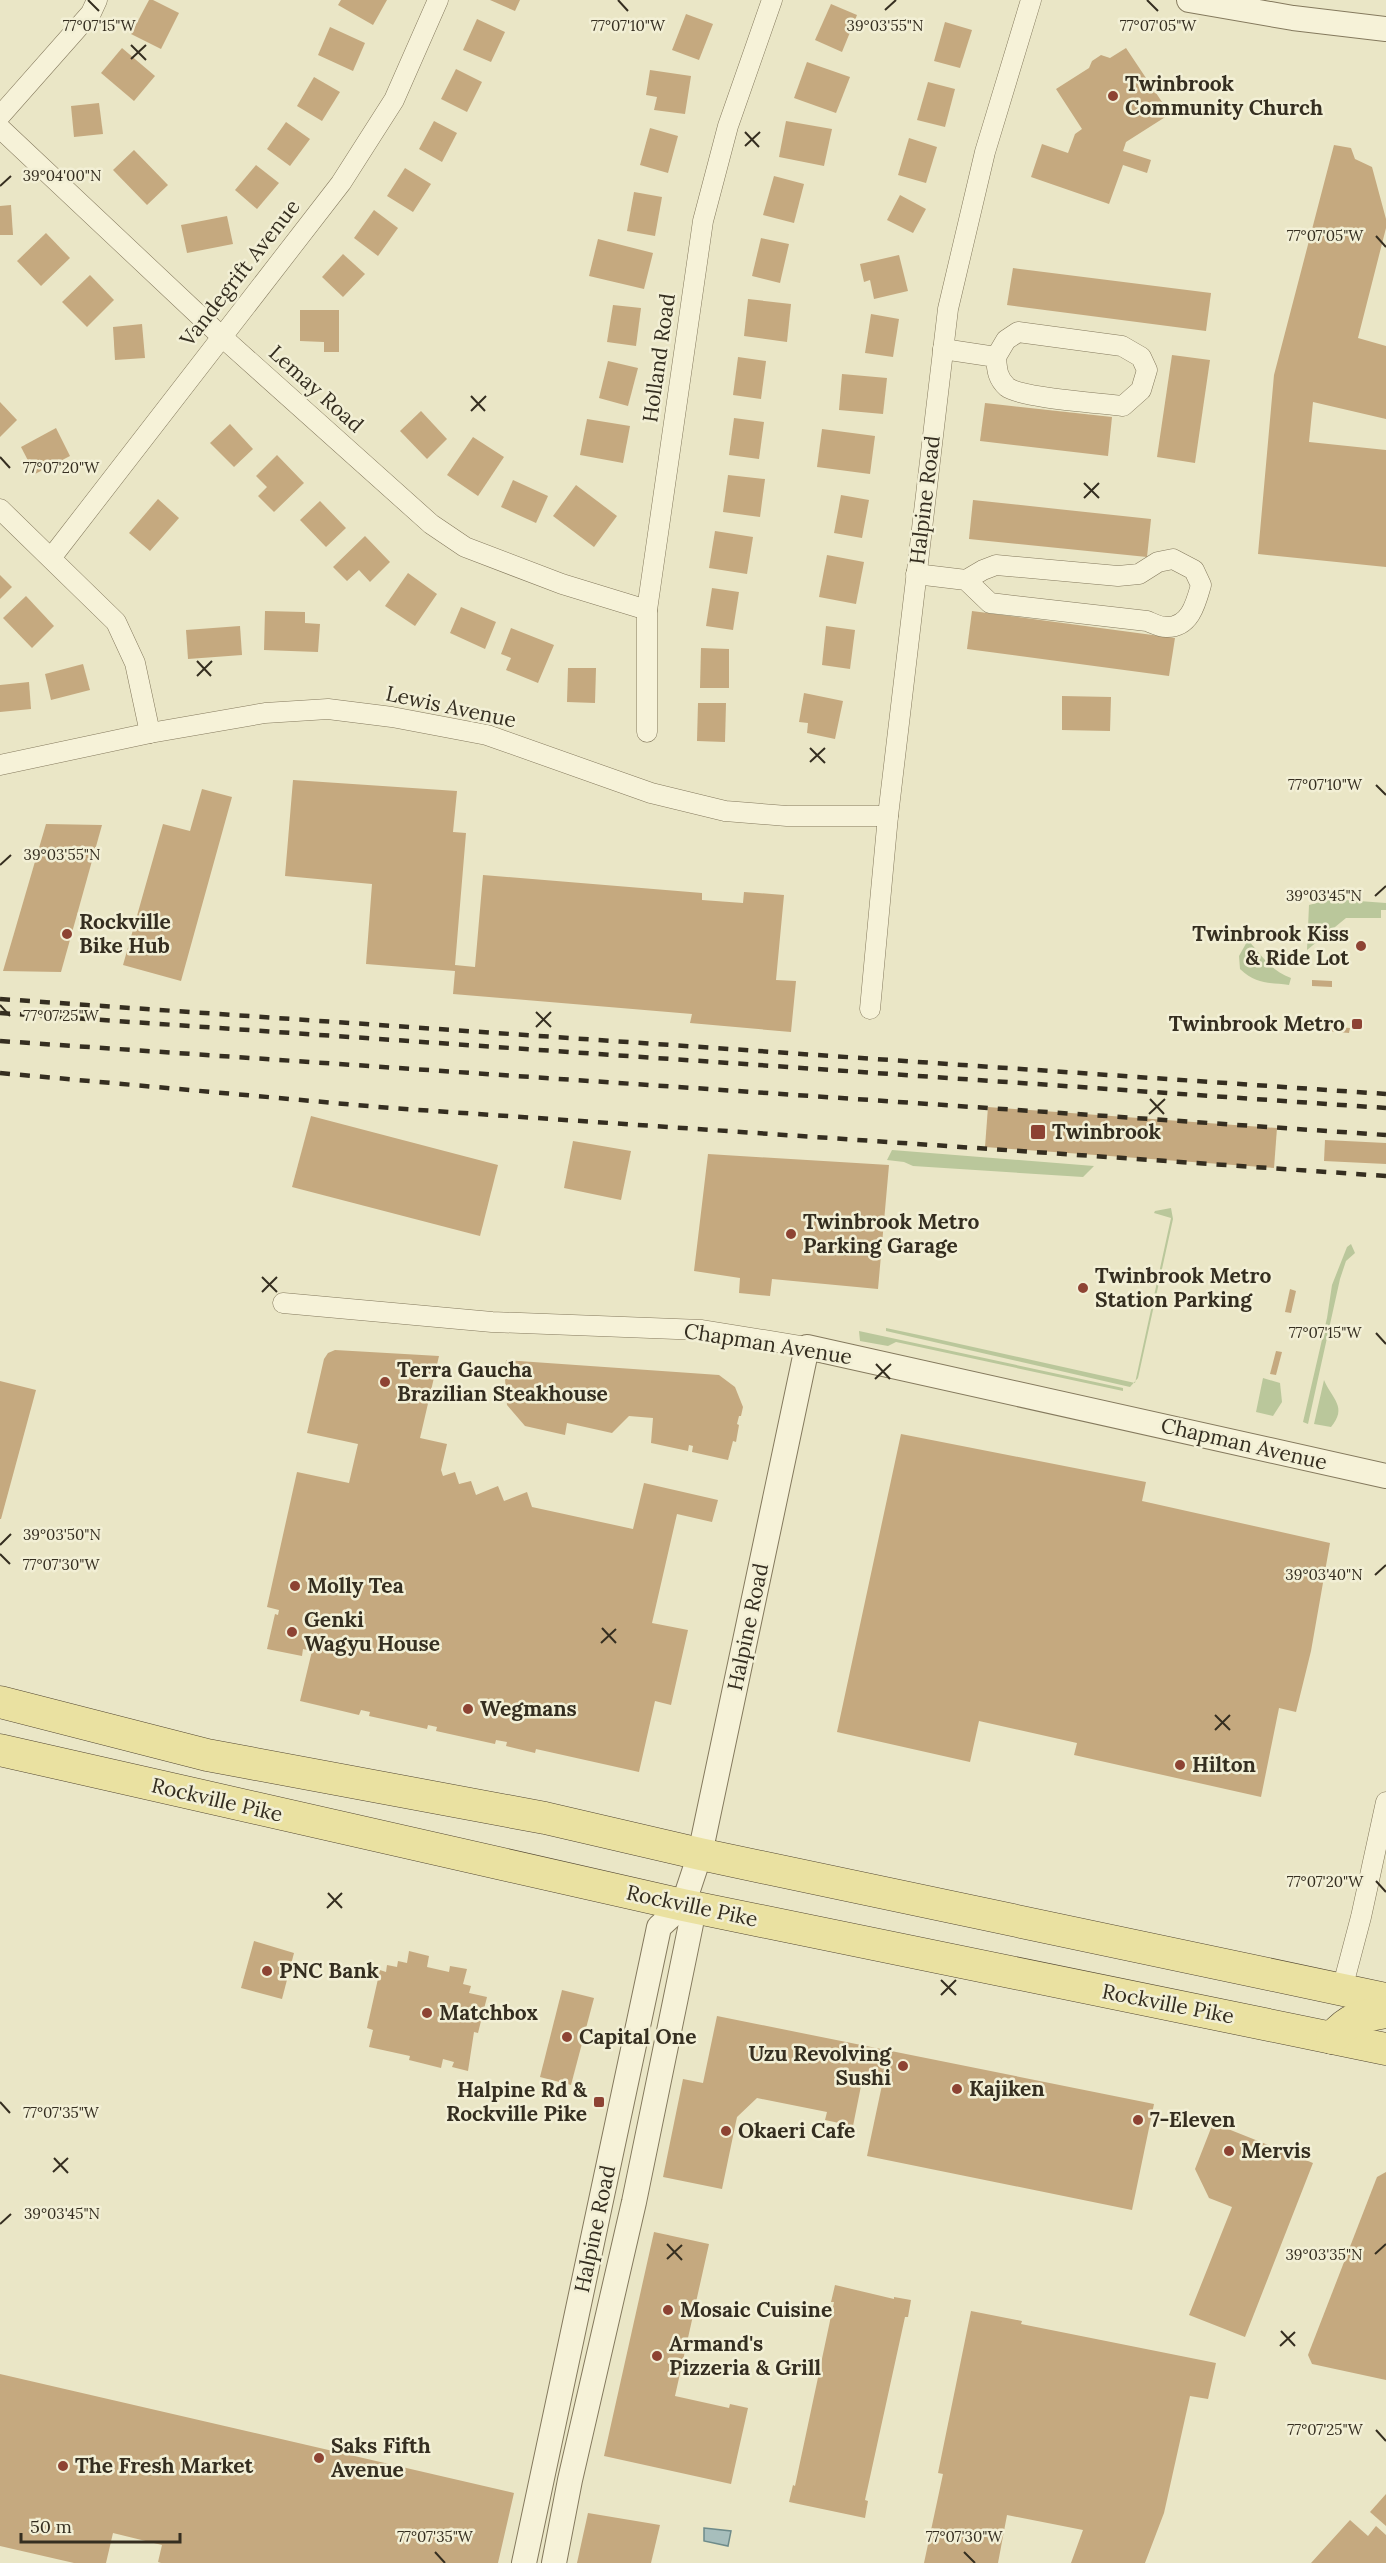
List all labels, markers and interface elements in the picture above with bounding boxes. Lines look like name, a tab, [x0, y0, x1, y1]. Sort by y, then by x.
text: 77°07'15"W	[63, 16, 136, 35]
text: 77°07'10"W	[591, 16, 666, 35]
text: 39°03'55"N	[847, 16, 923, 35]
text: 77°07'05"W	[1120, 16, 1197, 35]
place label: Twinbrook Community Church	[1125, 70, 1323, 121]
marker: Twinbrook Community Church	[1106, 89, 1120, 103]
text: 39°04'00"N	[23, 166, 101, 185]
street label: Vandegrift Avenue	[173, 194, 306, 353]
text: 77°07'05"W	[1287, 226, 1364, 245]
street label: Holland Road	[636, 292, 681, 424]
street label: Lemay Road	[263, 339, 369, 438]
street label: Halpine Road	[903, 434, 946, 566]
text: 77°07'20"W	[23, 458, 100, 477]
street label: Lewis Avenue	[383, 680, 519, 734]
text: 77°07'10"W	[1288, 775, 1363, 794]
text: 39°03'55"N	[24, 845, 100, 864]
text: 39°03'45"N	[1286, 886, 1362, 905]
place label: Rockville Bike Hub	[79, 908, 171, 959]
place label: Twinbrook Kiss & Ride Lot	[1192, 920, 1349, 971]
marker: Rockville Bike Hub	[60, 927, 74, 941]
marker: Twinbrook Kiss & Ride Lot	[1354, 939, 1368, 953]
text: 77°07'25"W	[23, 1006, 100, 1025]
place label: Twinbrook Metro	[1169, 1010, 1345, 1037]
marker: Twinbrook Metro	[1350, 1017, 1364, 1031]
place label: Twinbrook	[1052, 1118, 1162, 1145]
marker: Twinbrook	[1029, 1123, 1047, 1141]
place label: Twinbrook Metro Parking Garage	[803, 1208, 979, 1259]
marker: Twinbrook Metro Parking Garage	[784, 1227, 798, 1241]
place label: Twinbrook Metro Station Parking	[1095, 1262, 1271, 1313]
marker: Twinbrook Metro Station Parking	[1076, 1281, 1090, 1295]
street label: Chapman Avenue	[682, 1317, 854, 1370]
text: 77°07'15"W	[1289, 1323, 1362, 1342]
place label: Terra Gaucha Brazilian Steakhouse	[397, 1356, 608, 1407]
marker: Terra Gaucha Brazilian Steakhouse	[378, 1375, 392, 1389]
street label: Chapman Avenue	[1158, 1411, 1330, 1476]
text: 39°03'50"N	[23, 1525, 101, 1544]
text: 77°07'30"W	[23, 1555, 100, 1574]
street label: Halpine Road	[721, 1561, 774, 1693]
text: 39°03'40"N	[1285, 1565, 1363, 1584]
place label: Molly Tea	[307, 1572, 404, 1599]
marker: Molly Tea	[288, 1579, 302, 1593]
place label: Genki Wagyu House	[304, 1606, 440, 1657]
marker: Genki Wagyu House	[285, 1625, 299, 1639]
place label: Wegmans	[480, 1695, 577, 1722]
marker: Wegmans	[461, 1702, 475, 1716]
place label: Hilton	[1192, 1751, 1256, 1778]
marker: Hilton	[1173, 1758, 1187, 1772]
street label: Rockville Pike	[149, 1771, 285, 1828]
text: 77°07'20"W	[1287, 1872, 1364, 1891]
street label: Rockville Pike	[624, 1878, 760, 1933]
place label: PNC Bank	[279, 1957, 380, 1984]
marker: PNC Bank	[260, 1964, 274, 1978]
street label: Rockville Pike	[1100, 1977, 1236, 2030]
place label: Matchbox	[439, 1999, 539, 2026]
marker: Matchbox	[420, 2006, 434, 2020]
place label: Capital One	[579, 2023, 696, 2050]
marker: Capital One	[560, 2030, 574, 2044]
place label: Uzu Revolving Sushi	[748, 2040, 892, 2091]
marker: Uzu Revolving Sushi	[896, 2059, 910, 2073]
place label: Kajiken	[969, 2075, 1045, 2102]
place label: Halpine Rd & Rockville Pike	[446, 2076, 588, 2127]
marker: Kajiken	[950, 2082, 964, 2096]
marker: Halpine Rd & Rockville Pike	[592, 2095, 606, 2109]
text: 77°07'35"W	[23, 2103, 100, 2122]
place label: 7-Eleven	[1150, 2106, 1236, 2133]
marker: 7-Eleven	[1131, 2113, 1145, 2127]
place label: Okaeri Cafe	[738, 2117, 855, 2144]
marker: Okaeri Cafe	[719, 2124, 733, 2138]
place label: Mervis	[1241, 2137, 1311, 2164]
marker: Mervis	[1222, 2144, 1236, 2158]
street label: Halpine Road	[568, 2163, 621, 2295]
text: 39°03'45"N	[24, 2204, 100, 2223]
text: 39°03'35"N	[1285, 2245, 1363, 2264]
place label: Mosaic Cuisine	[680, 2296, 832, 2323]
marker: Mosaic Cuisine	[661, 2303, 675, 2317]
place label: Armand's Pizzeria & Grill	[669, 2330, 821, 2381]
marker: Armand's Pizzeria & Grill	[650, 2349, 664, 2363]
text: 77°07'25"W	[1287, 2420, 1364, 2439]
place label: Saks Fifth Avenue	[331, 2432, 431, 2483]
marker: Saks Fifth Avenue	[312, 2451, 326, 2465]
place label: The Fresh Market	[75, 2452, 254, 2479]
marker: The Fresh Market	[56, 2459, 70, 2473]
scale bar	[21, 2506, 180, 2544]
text: 50 m	[30, 2515, 72, 2538]
text: 77°07'35"W	[397, 2527, 474, 2546]
text: 77°07'30"W	[926, 2527, 1003, 2546]

